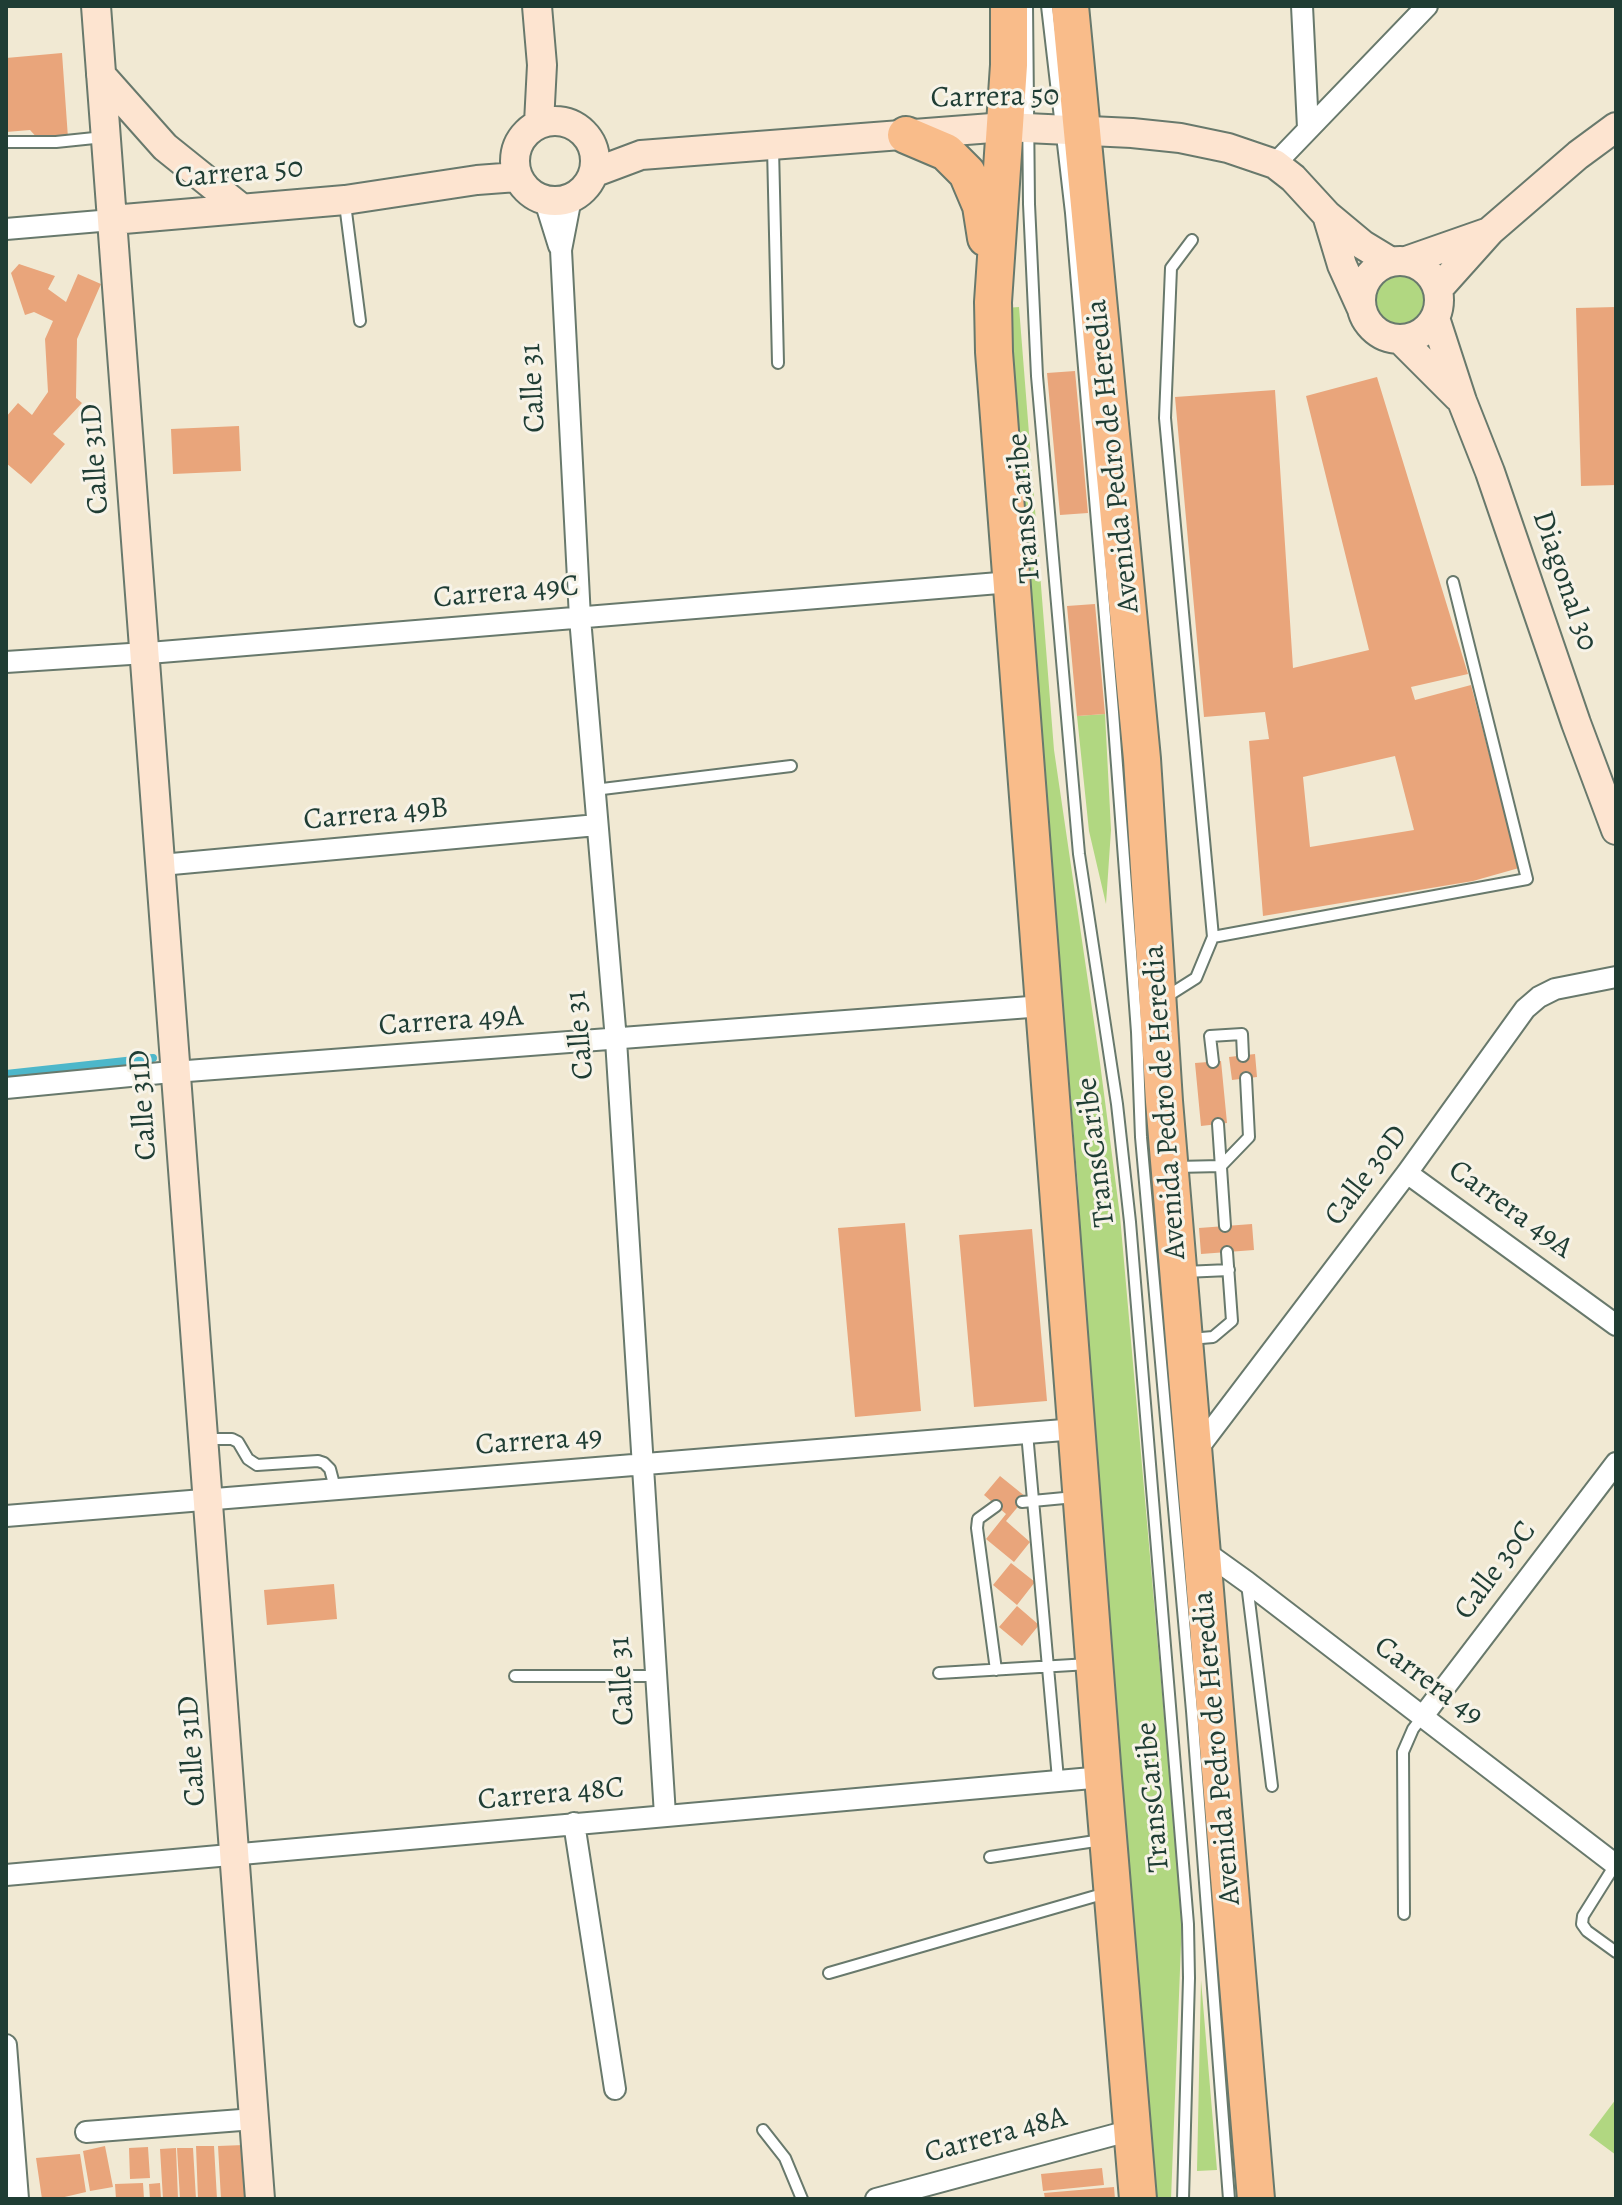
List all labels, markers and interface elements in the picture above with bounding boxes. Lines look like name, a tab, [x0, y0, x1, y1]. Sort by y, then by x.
street label: Carrera 50	[930, 79, 1060, 117]
street label: Carrera 50	[173, 150, 305, 198]
street label: Avenida Pedro de Heredia	[1080, 297, 1148, 615]
street label: Calle 31	[514, 342, 554, 434]
street label: Calle 31D	[74, 403, 118, 515]
street label: TransCaribe	[1001, 431, 1049, 585]
street label: Diagonal 30	[1523, 506, 1605, 656]
street label: Carrera 49C	[432, 569, 580, 617]
street label: Carrera 49B	[302, 791, 450, 839]
street label: Avenida Pedro de Heredia	[1137, 944, 1195, 1260]
street label: Calle 31	[559, 989, 603, 1081]
street label: Carrera 49A	[378, 999, 524, 1045]
street label: Calle 31D	[122, 1049, 166, 1161]
street label: TransCaribe	[1070, 1075, 1124, 1229]
street label: Calle 30D	[1318, 1119, 1416, 1233]
street label: Carrera 49A	[1441, 1153, 1579, 1267]
street label: Carrera 49	[474, 1420, 604, 1464]
street label: Calle 30C	[1447, 1515, 1545, 1627]
street label: Avenida Pedro de Heredia	[1186, 1589, 1250, 1907]
street label: Carrera 49	[1366, 1629, 1490, 1735]
street label: Calle 31	[603, 1635, 643, 1727]
street label: Calle 31D	[171, 1695, 215, 1807]
street label: TransCaribe	[1130, 1720, 1178, 1874]
street label: Carrera 48C	[476, 1771, 626, 1819]
street label: Carrera 48A	[921, 2100, 1071, 2172]

